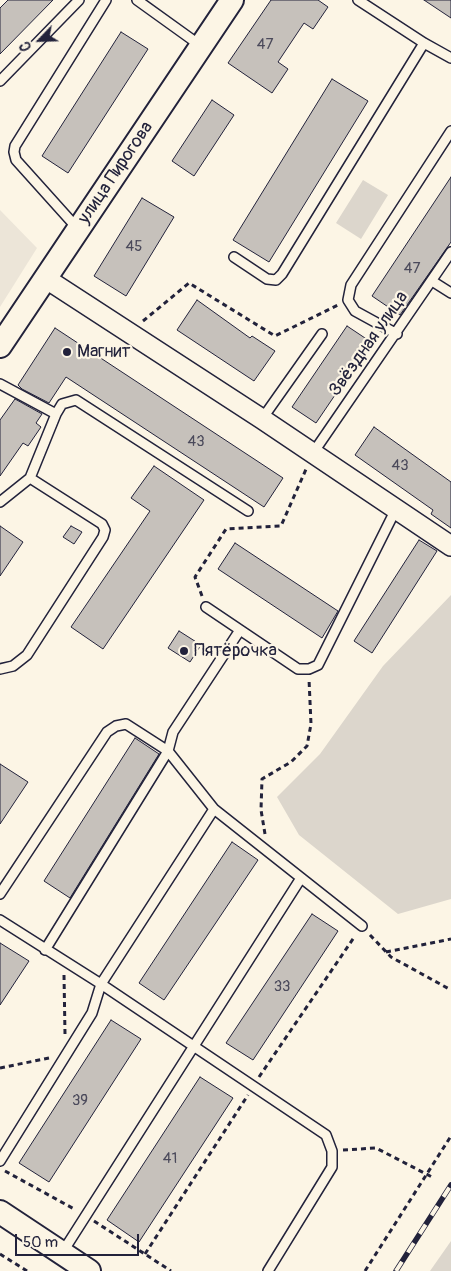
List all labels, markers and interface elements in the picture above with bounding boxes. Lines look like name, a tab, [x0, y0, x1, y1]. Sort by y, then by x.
north arrow	[15, 15, 65, 65]
house number: 47	[257, 36, 273, 54]
text: С	[16, 39, 35, 54]
street label: улица Пирогова	[74, 118, 158, 228]
house number: 45	[126, 238, 142, 256]
house number: 47	[404, 260, 420, 278]
street label: Звёздная улица	[325, 287, 413, 401]
place label: Магнит	[77, 341, 130, 363]
marker: Магнит	[61, 346, 73, 358]
house number: 43	[187, 433, 205, 451]
house number: 43	[391, 457, 409, 475]
place label: Пятёрочка	[194, 640, 277, 662]
marker: Пятёрочка	[178, 645, 190, 657]
house number: 33	[274, 978, 290, 996]
house number: 39	[72, 1092, 88, 1110]
house number: 41	[163, 1150, 177, 1168]
scale bar	[18, 1224, 141, 1256]
text: 50 m	[23, 1233, 58, 1252]

